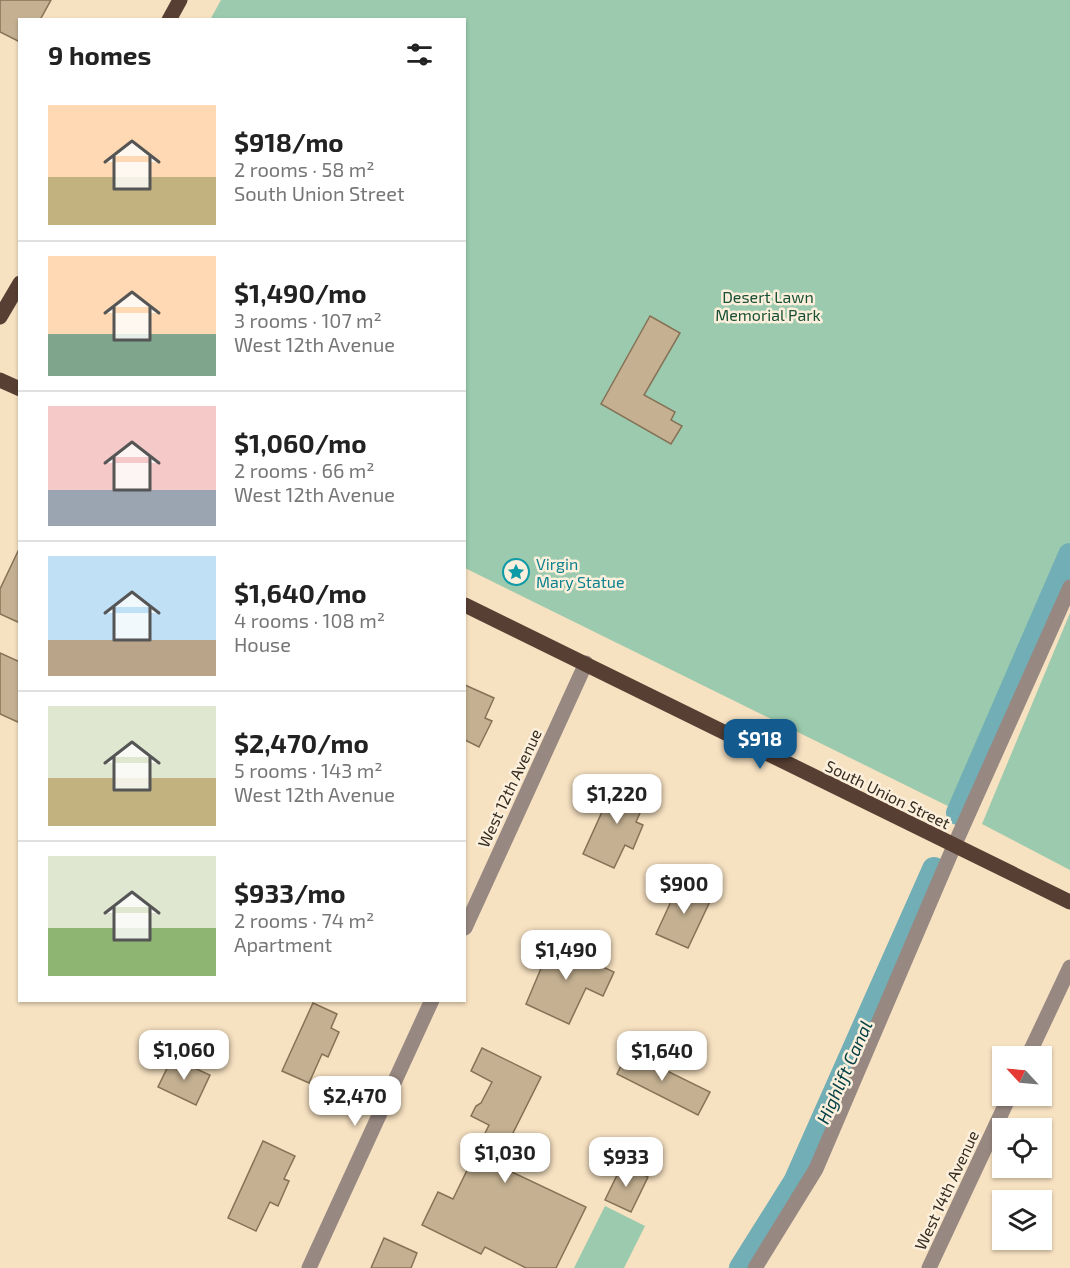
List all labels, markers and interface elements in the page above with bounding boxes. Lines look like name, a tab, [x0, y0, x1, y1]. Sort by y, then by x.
icon: filters	[403, 38, 436, 71]
text: 9 homes	[48, 39, 151, 70]
text: $918/mo	[234, 126, 344, 157]
icon: home	[96, 129, 168, 201]
text: 2 rooms · 58 m²	[234, 157, 375, 181]
text: South Union Street	[234, 181, 405, 205]
text: $1,490/mo	[234, 277, 367, 308]
icon: home	[96, 280, 168, 352]
park label: Desert Lawn Memorial Park	[715, 287, 821, 324]
text: 3 rooms · 107 m²	[234, 308, 382, 332]
text: West 12th Avenue	[234, 332, 395, 356]
text: $1,060/mo	[234, 427, 367, 458]
icon: home	[96, 430, 168, 502]
text: 2 rooms · 66 m²	[234, 458, 375, 482]
text: West 12th Avenue	[234, 482, 395, 506]
place label: Virgin Mary Statue	[536, 554, 624, 591]
place icon: Virgin Mary Statue	[501, 557, 531, 587]
text: $1,640/mo	[234, 577, 367, 608]
icon: home	[96, 580, 168, 652]
text: 4 rooms · 108 m²	[234, 608, 385, 632]
text: House	[234, 632, 291, 656]
pin: $918	[724, 719, 796, 770]
street label: West 12th Avenue	[473, 726, 545, 850]
text: $918	[738, 726, 782, 750]
text: $2,470/mo	[234, 727, 369, 758]
icon: home	[96, 730, 168, 802]
street label: South Union Street	[822, 756, 954, 832]
text: 5 rooms · 143 m²	[234, 758, 383, 782]
pin: $1,220	[568, 774, 666, 825]
text: $1,220	[587, 781, 647, 805]
text: West 12th Avenue	[234, 782, 395, 806]
pin: $900	[648, 864, 720, 915]
text: $900	[660, 871, 708, 895]
text: $933/mo	[234, 877, 346, 908]
icon: home	[96, 880, 168, 952]
text: 2 rooms · 74 m²	[234, 908, 374, 932]
pin: $1,490	[517, 930, 615, 981]
text: Apartment	[234, 932, 332, 956]
text: $1,490	[535, 937, 597, 961]
water label: Highlift Canal	[811, 1017, 877, 1127]
pin: $1,060	[135, 1030, 233, 1081]
pin: $1,640	[613, 1031, 711, 1082]
text: $1,060	[153, 1037, 215, 1061]
text: $1,640	[631, 1038, 693, 1062]
north arrow	[992, 1046, 1052, 1106]
map controls	[992, 1046, 1052, 1250]
pin: $2,470	[306, 1076, 404, 1127]
text: $2,470	[323, 1083, 387, 1107]
button: locate	[992, 1118, 1052, 1178]
street label: West 14th Avenue	[910, 1127, 982, 1253]
pin: $1,030	[456, 1133, 554, 1184]
pin: $933	[590, 1137, 662, 1188]
text: $1,030	[474, 1140, 536, 1164]
text: $933	[603, 1144, 649, 1168]
button: layers	[992, 1190, 1052, 1250]

